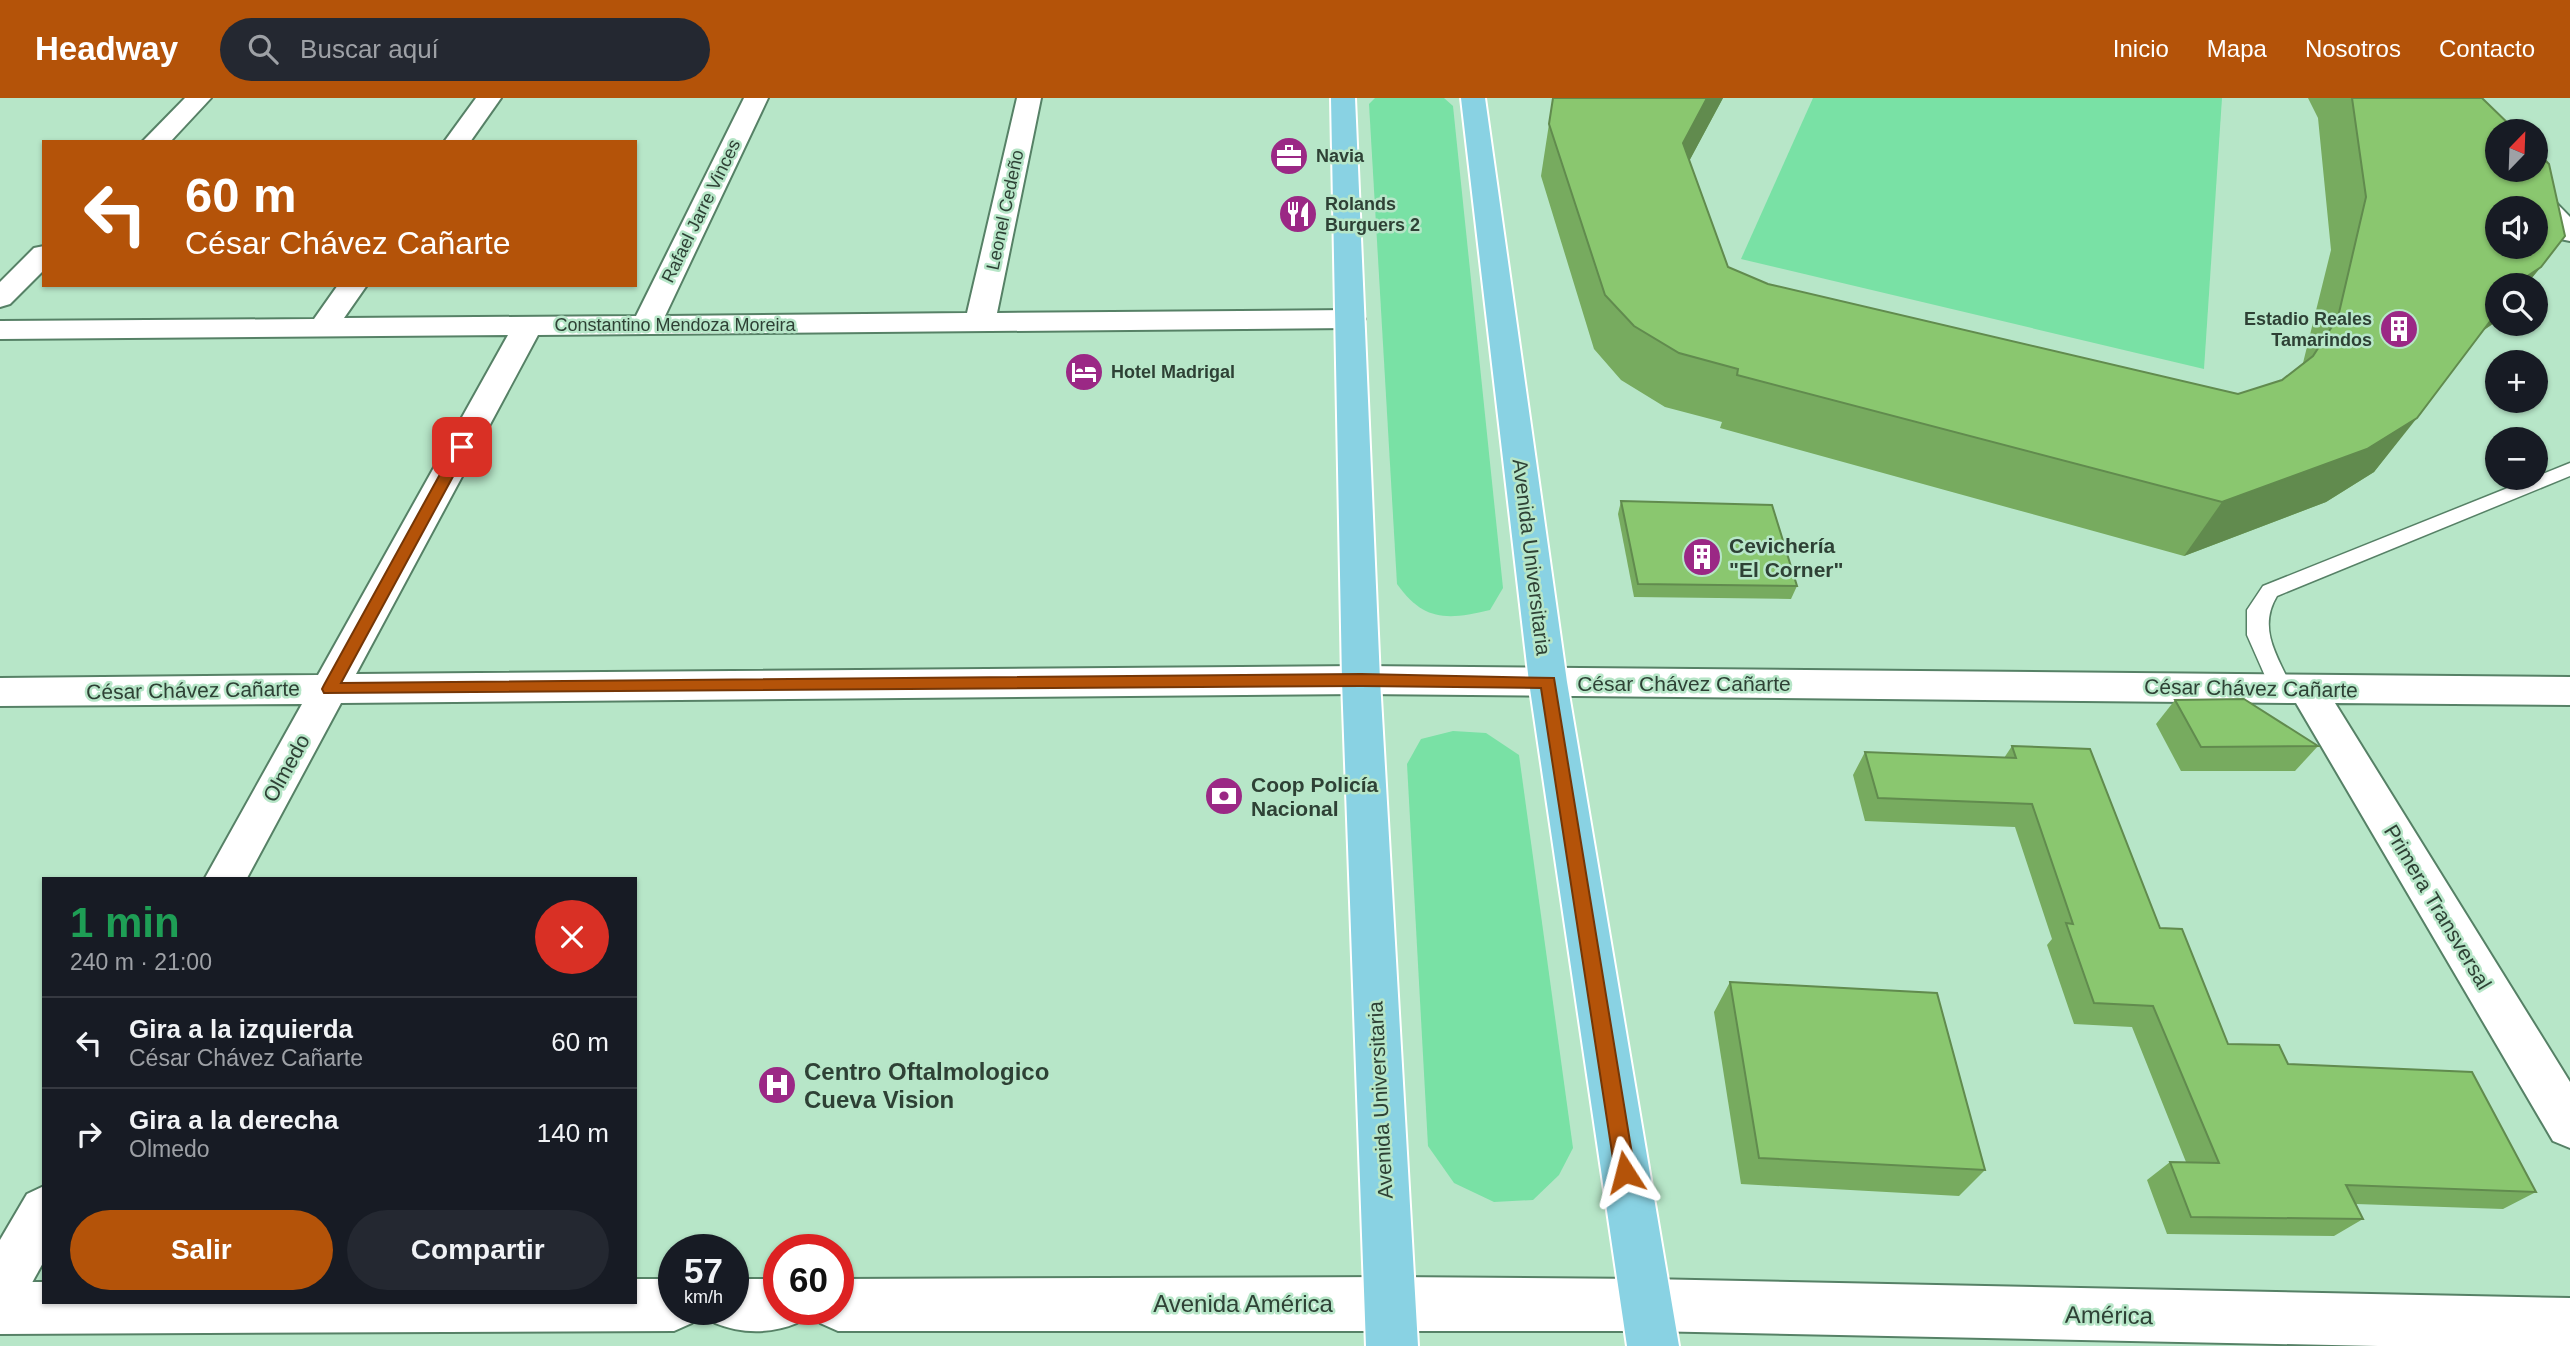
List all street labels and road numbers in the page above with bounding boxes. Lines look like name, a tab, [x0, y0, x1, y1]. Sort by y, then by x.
street label: Rafael Jarre Vinces	[658, 136, 744, 286]
street label: Leonel Cedeño	[983, 148, 1027, 272]
street label: Constantino Mendoza Moreira	[554, 315, 797, 335]
street label: Avenida Universitaria	[1509, 457, 1556, 657]
street label: César Chávez Cañarte	[1577, 672, 1791, 695]
street label: César Chávez Cañarte	[2144, 675, 2358, 701]
street label: César Chávez Cañarte	[86, 677, 300, 703]
street label: Olmedo	[258, 730, 314, 806]
street label: Primera Transversal	[2380, 821, 2496, 993]
street label: Avenida Universitaria	[1363, 1000, 1397, 1199]
street label: Avenida América	[1153, 1290, 1333, 1317]
street label: América	[2065, 1301, 2154, 1329]

